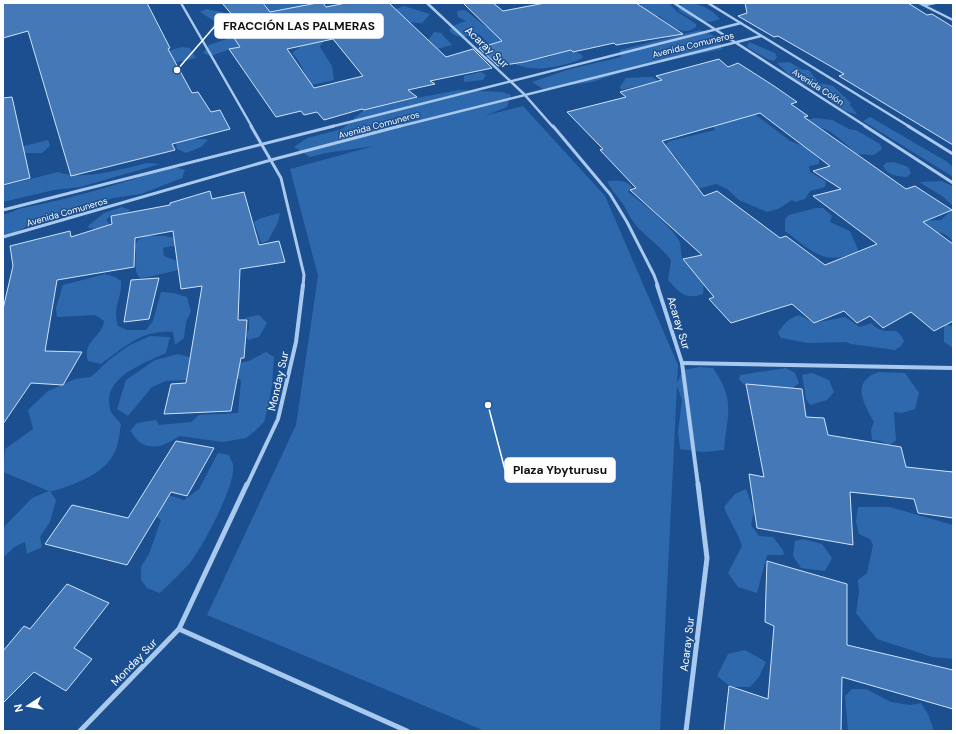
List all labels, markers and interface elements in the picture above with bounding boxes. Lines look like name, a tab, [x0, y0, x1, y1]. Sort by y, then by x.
callout: FRACCIÓN LAS PALMERAS	[215, 14, 383, 38]
text: FRACCIÓN LAS PALMERAS	[223, 18, 375, 34]
street label: Acaray Sur	[462, 23, 512, 71]
street label: Avenida Comuneros	[651, 29, 736, 61]
street label: Avenida Colón	[790, 66, 846, 108]
street label: Avenida Comuneros	[337, 108, 421, 142]
street label: Avenida Comuneros	[25, 195, 109, 229]
street label: Acaray Sur	[664, 295, 694, 351]
street label: Monday Sur	[264, 350, 292, 412]
callout: Plaza Ybyturusu	[505, 458, 615, 482]
text: Plaza Ybyturusu	[513, 462, 607, 478]
street label: Acaray Sur	[677, 616, 697, 672]
street label: Monday Sur	[108, 635, 160, 689]
north arrow	[8, 686, 48, 726]
text: N	[11, 703, 26, 713]

